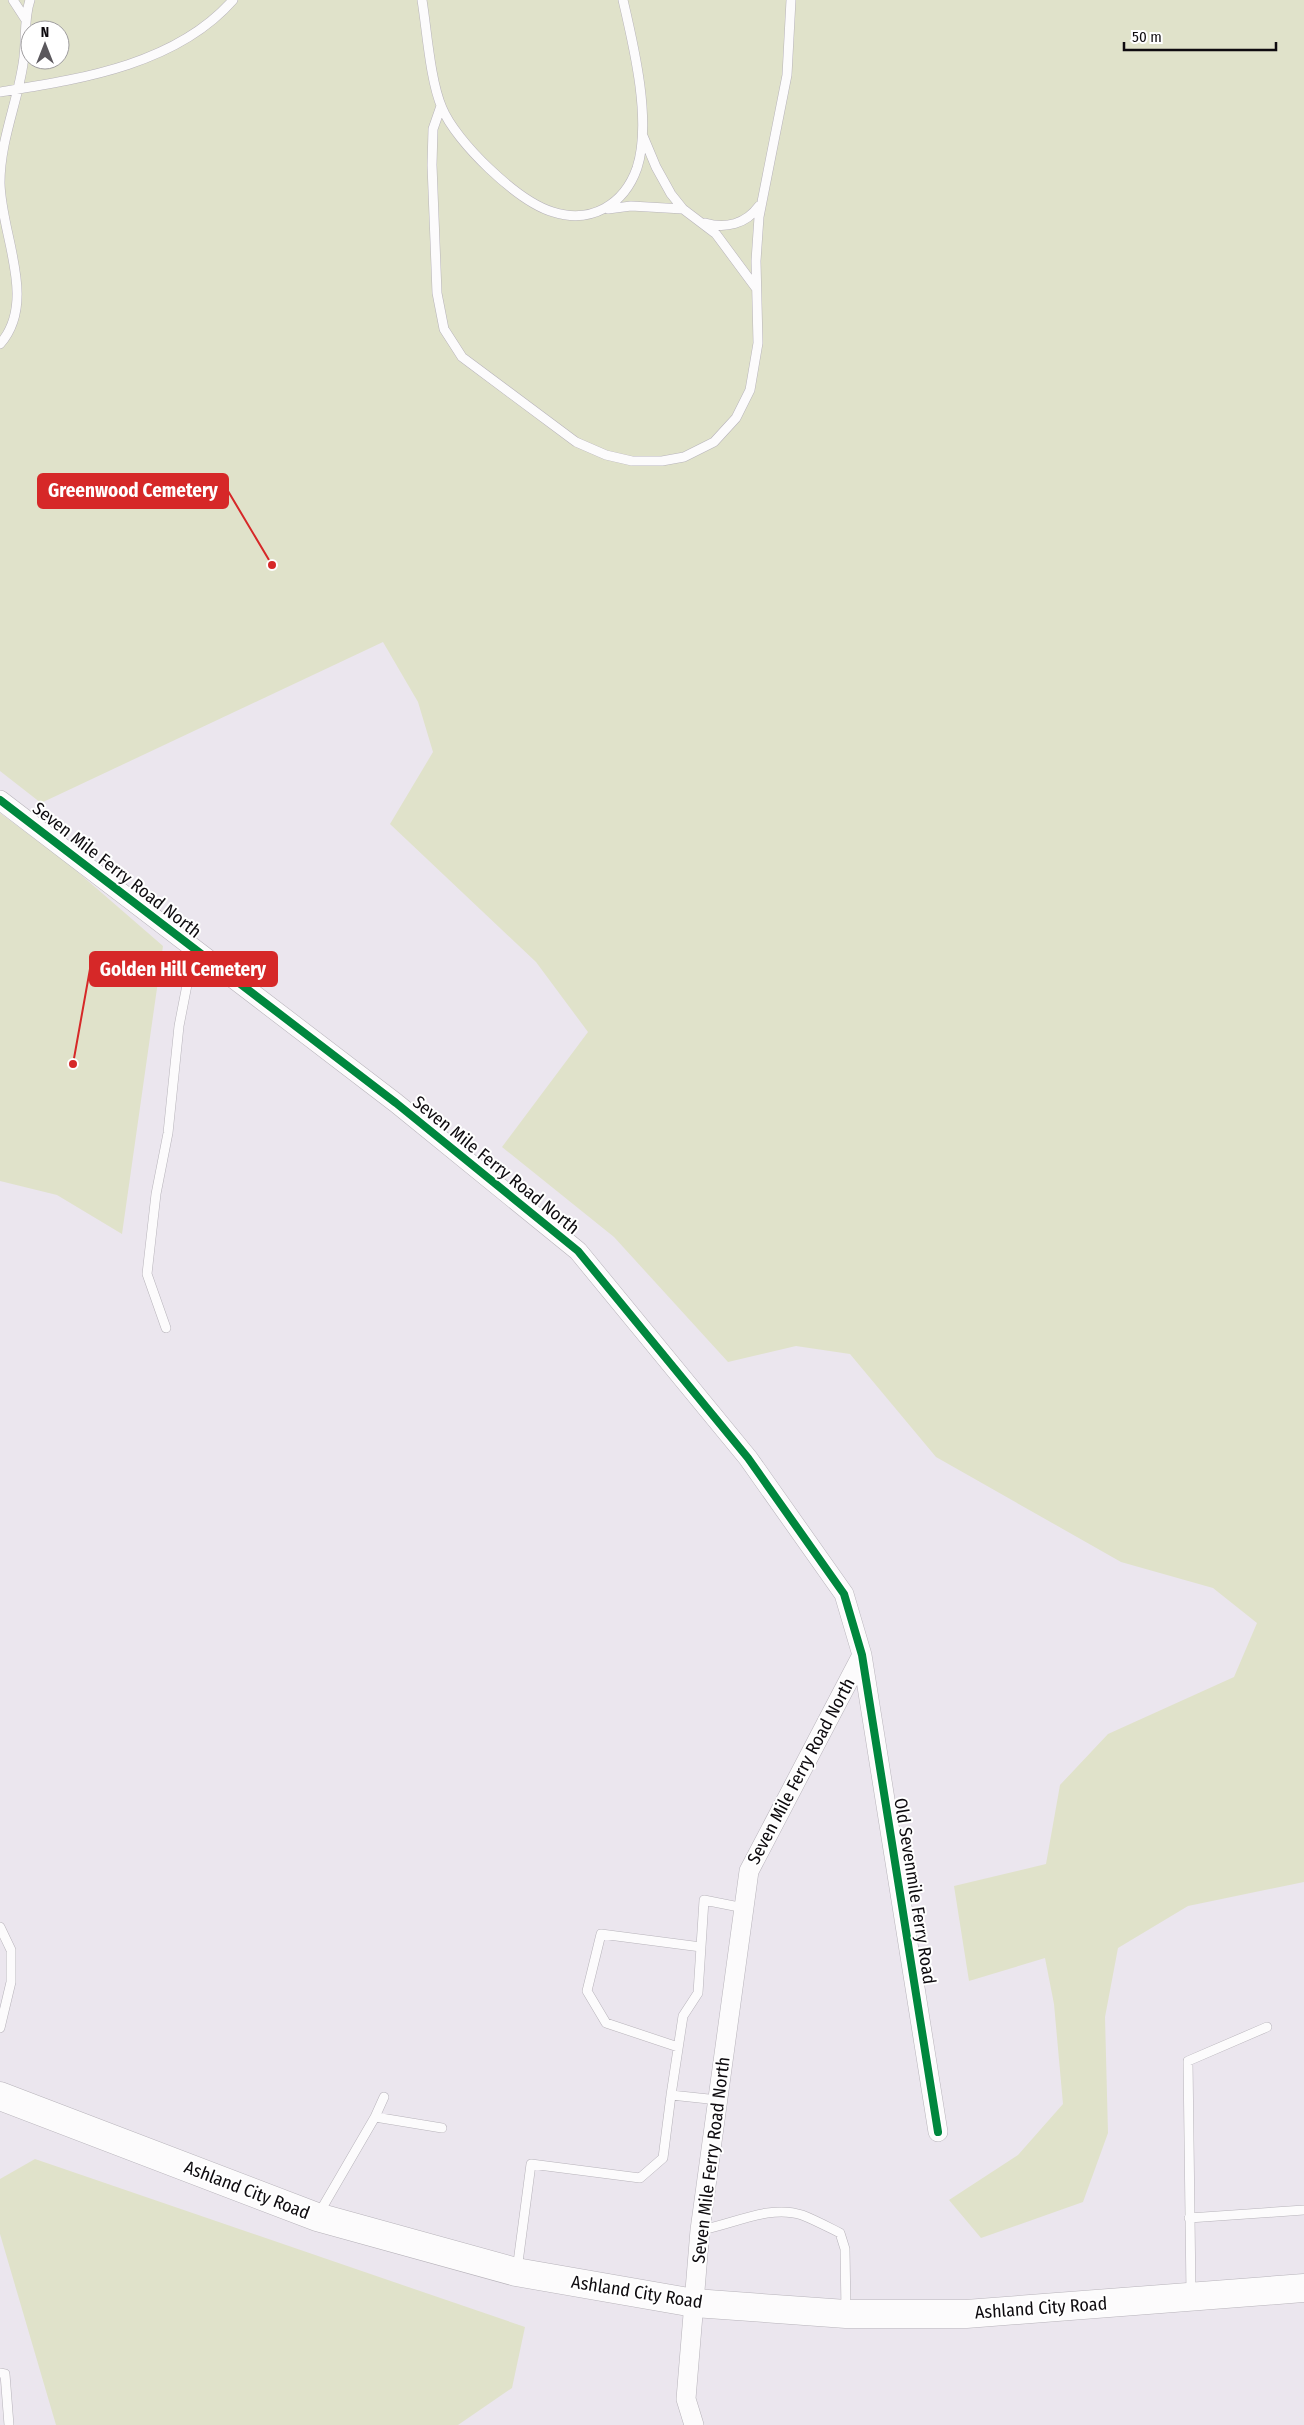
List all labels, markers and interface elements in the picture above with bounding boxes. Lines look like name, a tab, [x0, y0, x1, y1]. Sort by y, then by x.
north arrow	[20, 20, 70, 70]
scale bar	[1124, 20, 1276, 52]
text: N	[41, 24, 49, 41]
text: 50 m	[1132, 28, 1162, 46]
callout: Greenwood Cemetery	[38, 474, 228, 508]
text: Greenwood Cemetery	[48, 479, 219, 502]
street label: Seven Mile Ferry Road North	[28, 797, 206, 943]
callout: Golden Hill Cemetery	[90, 952, 277, 986]
text: Golden Hill Cemetery	[100, 958, 267, 981]
street label: Seven Mile Ferry Road North	[408, 1091, 584, 1239]
street label: Seven Mile Ferry Road North	[742, 1674, 860, 1868]
street label: Old Sevenmile Ferry Road	[889, 1796, 941, 1986]
street label: Seven Mile Ferry Road North	[687, 2055, 735, 2265]
street label: Ashland City Road	[181, 2156, 313, 2224]
street label: Ashland City Road	[570, 2271, 704, 2313]
street label: Ashland City Road	[974, 2292, 1108, 2324]

